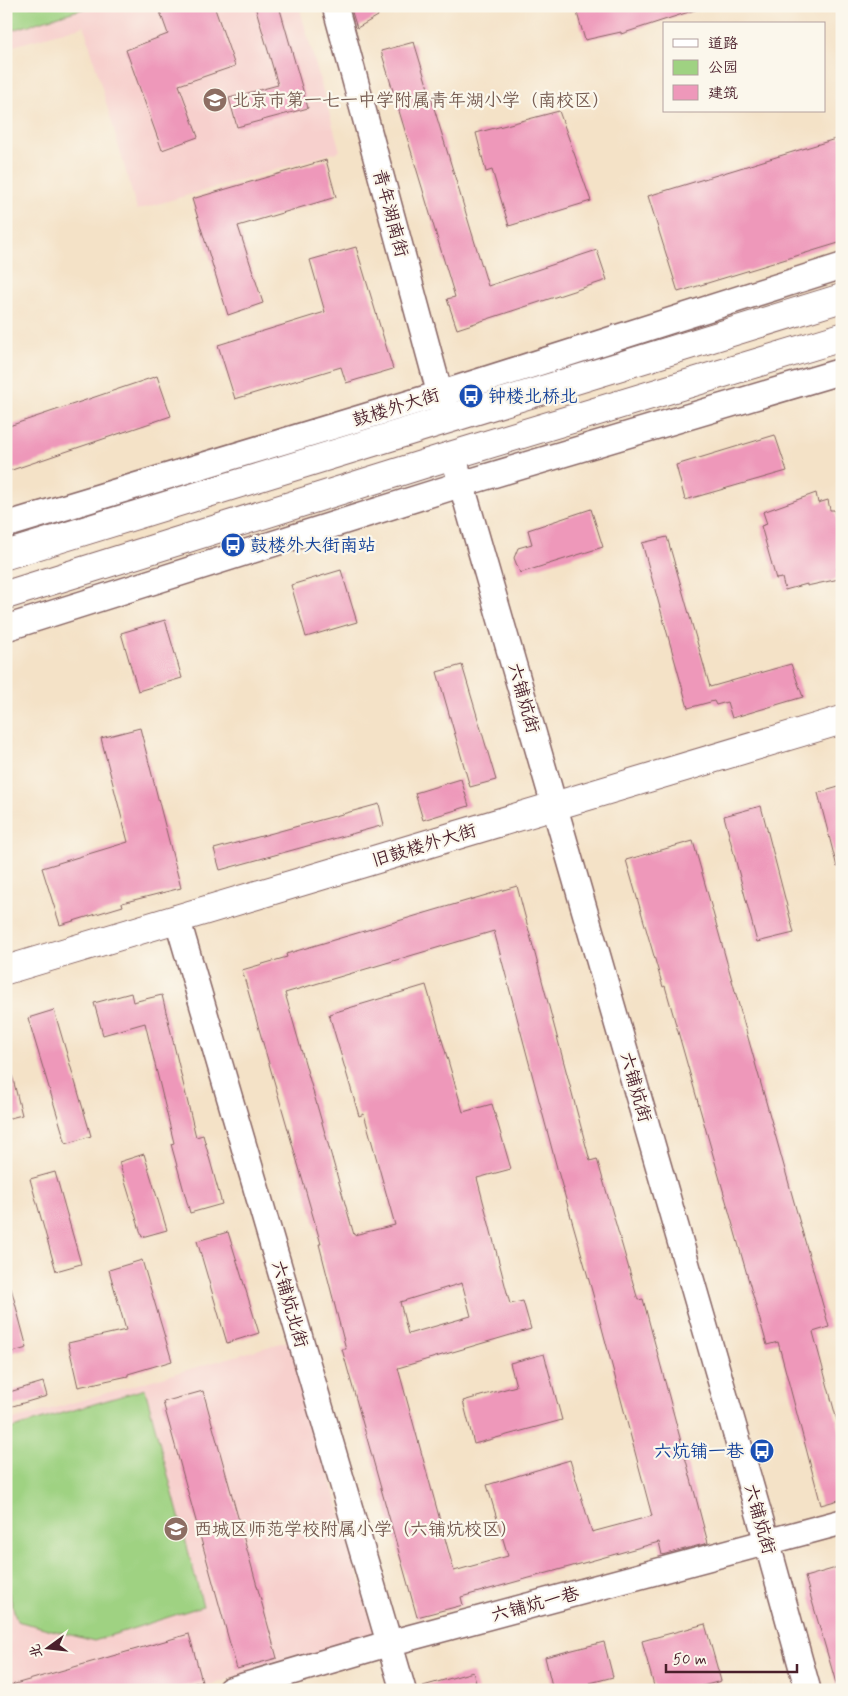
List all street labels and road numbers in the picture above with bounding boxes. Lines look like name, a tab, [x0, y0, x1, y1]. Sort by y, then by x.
street label: 青年湖南街	[367, 167, 413, 260]
street label: 鼓楼外大街	[350, 383, 443, 433]
street label: 六铺炕街	[502, 660, 544, 736]
street label: 旧鼓楼外大街	[369, 819, 479, 873]
street label: 六铺炕街	[614, 1049, 656, 1125]
street label: 六铺炕北街	[265, 1258, 313, 1351]
street label: 六铺炕街	[738, 1481, 780, 1557]
street label: 六铺炕一巷	[489, 1582, 582, 1628]

